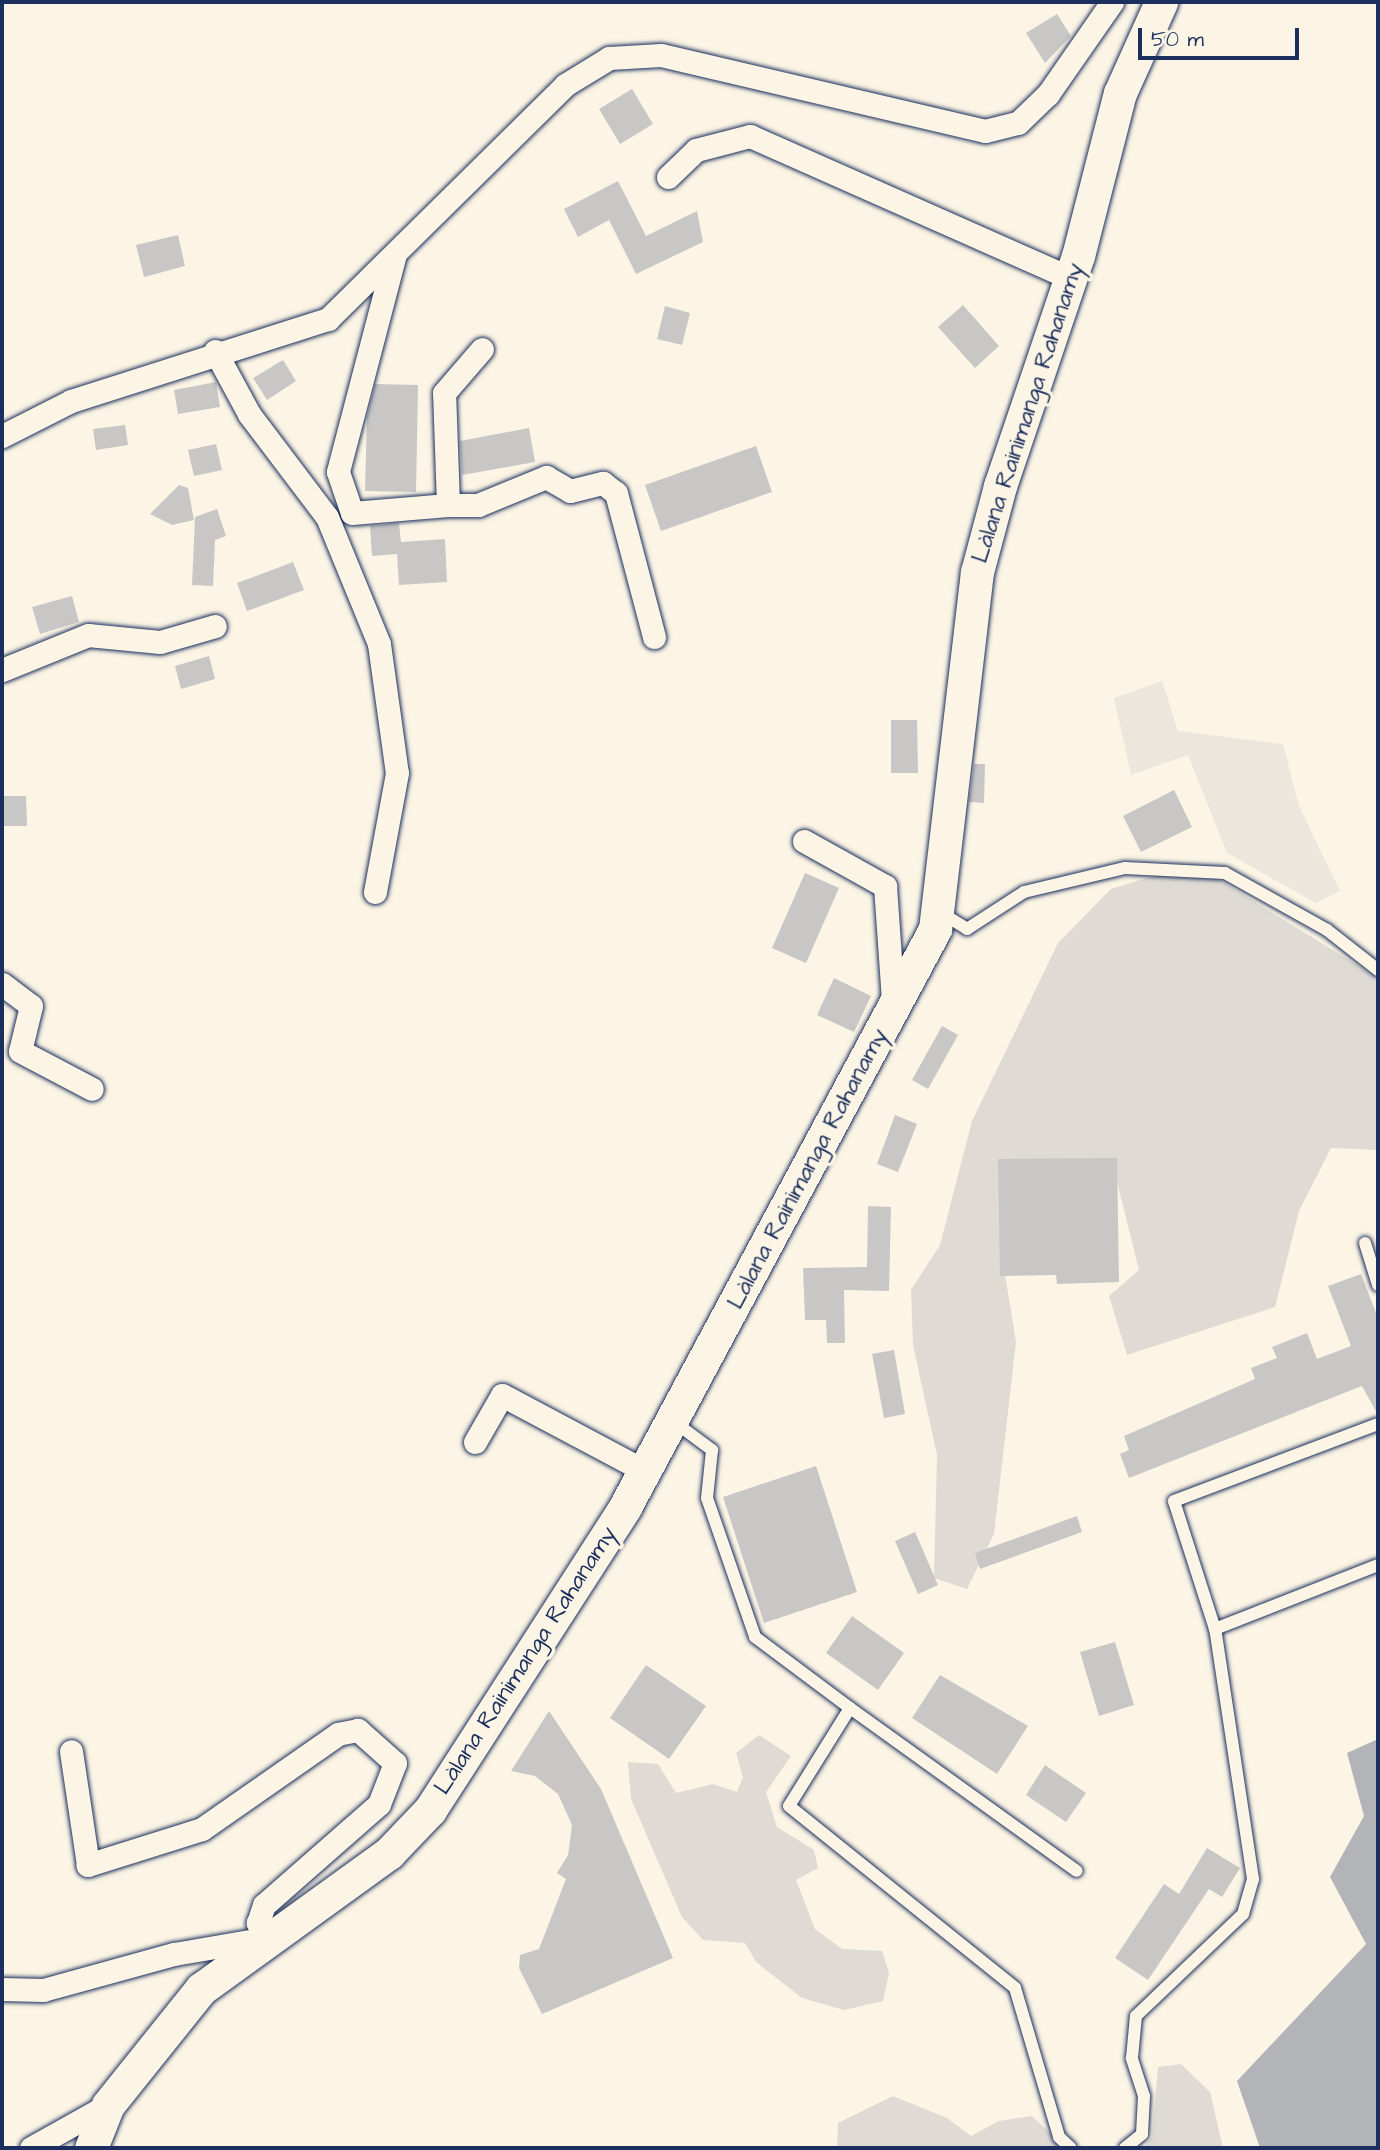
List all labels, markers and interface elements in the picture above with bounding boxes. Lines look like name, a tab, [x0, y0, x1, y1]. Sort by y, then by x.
scale bar	[1142, 14, 1303, 58]
text: 50 m	[1151, 25, 1204, 54]
street label: Làlana Rainimanga Rahanamy	[966, 259, 1090, 567]
street label: Làlana Rainimanga Rahanamy	[722, 1024, 894, 1314]
street label: Làlana Rainimanga Rahanamy	[428, 1522, 624, 1800]

